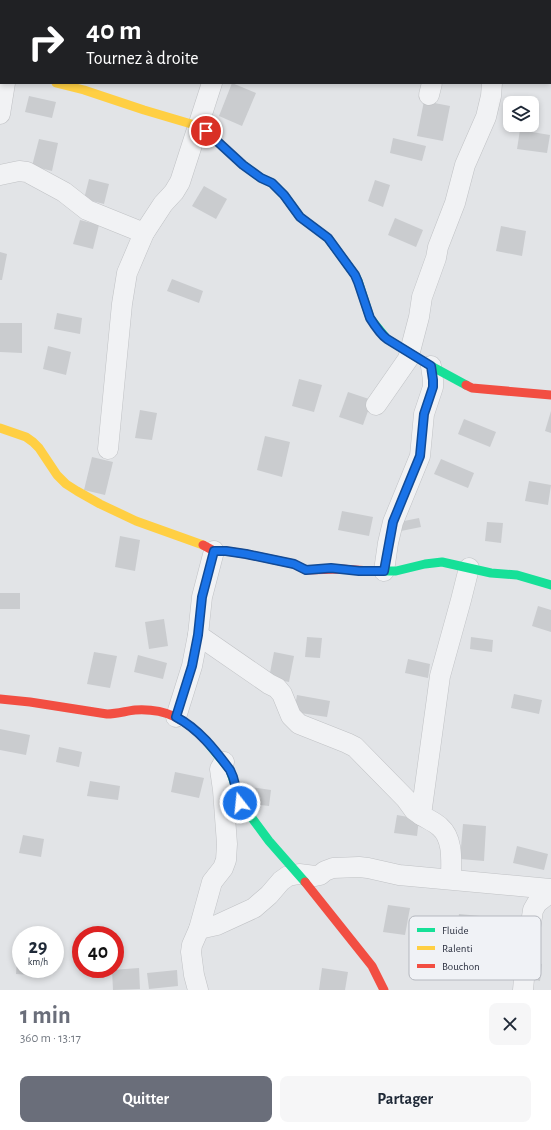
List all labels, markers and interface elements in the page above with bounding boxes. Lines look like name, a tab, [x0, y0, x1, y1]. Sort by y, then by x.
icon: right	[20, 16, 72, 68]
text: 40 m	[86, 17, 142, 45]
text: Tournez à droite	[86, 50, 199, 68]
map controls	[503, 96, 539, 132]
button: layers	[503, 96, 539, 132]
pin	[189, 114, 223, 148]
icon: arrive	[195, 120, 217, 142]
position arrow	[219, 782, 261, 824]
legend	[409, 916, 541, 980]
text: Fluide	[442, 925, 469, 936]
speed limit sign: 40	[72, 926, 124, 978]
text: 29	[28, 937, 48, 957]
text: Ralenti	[442, 943, 473, 954]
text: km/h	[28, 957, 48, 967]
text: Bouchon	[442, 961, 480, 972]
button: close	[489, 1003, 531, 1045]
text: 1 min	[20, 1004, 71, 1028]
text: 360 m · 13:17	[20, 1032, 81, 1045]
button: Quitter	[20, 1076, 272, 1122]
button: Partager	[280, 1076, 531, 1122]

